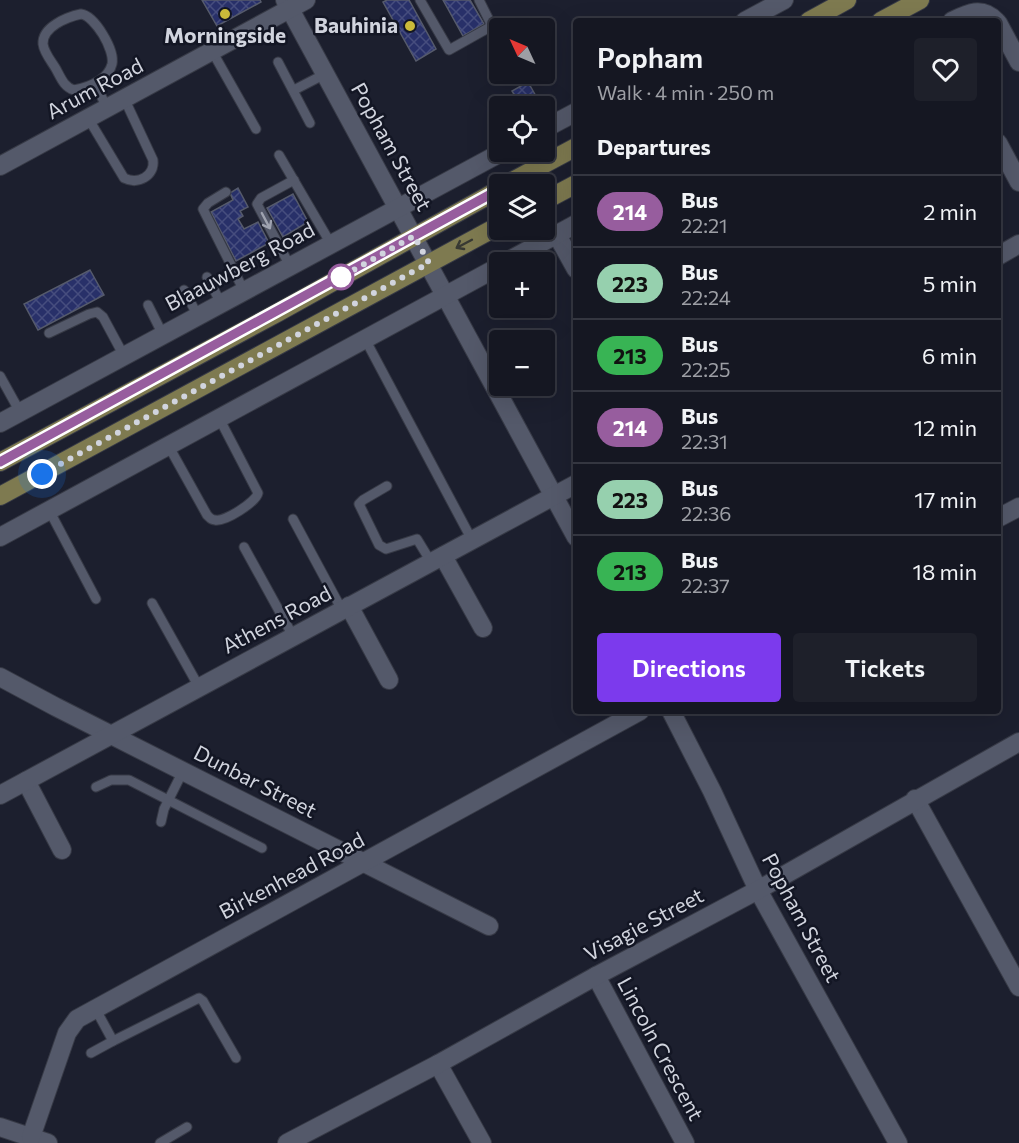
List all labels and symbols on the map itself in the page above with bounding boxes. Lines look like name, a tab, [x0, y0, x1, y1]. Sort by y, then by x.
marker: Morningside	[218, 7, 232, 21]
place label: Bauhinia	[314, 12, 398, 37]
north arrow	[489, 18, 555, 84]
marker: Bauhinia	[403, 19, 417, 33]
place label: Morningside	[164, 22, 286, 47]
street label: Arum Road	[42, 52, 147, 124]
street label: Popham Street	[347, 78, 438, 215]
one-way arrow	[260, 212, 272, 229]
street label: Blaauwberg Road	[160, 216, 318, 316]
one-way arrow	[456, 238, 473, 250]
unlabelled marker	[328, 264, 354, 290]
your location	[27, 459, 57, 489]
street label: Athens Road	[217, 579, 335, 658]
street label: Dunbar Street	[190, 739, 321, 822]
street label: Birkenhead Road	[215, 826, 368, 923]
street label: Popham Street	[758, 849, 847, 986]
street label: Visagie Street	[579, 882, 707, 966]
street label: Lincoln Crescent	[613, 972, 710, 1124]

